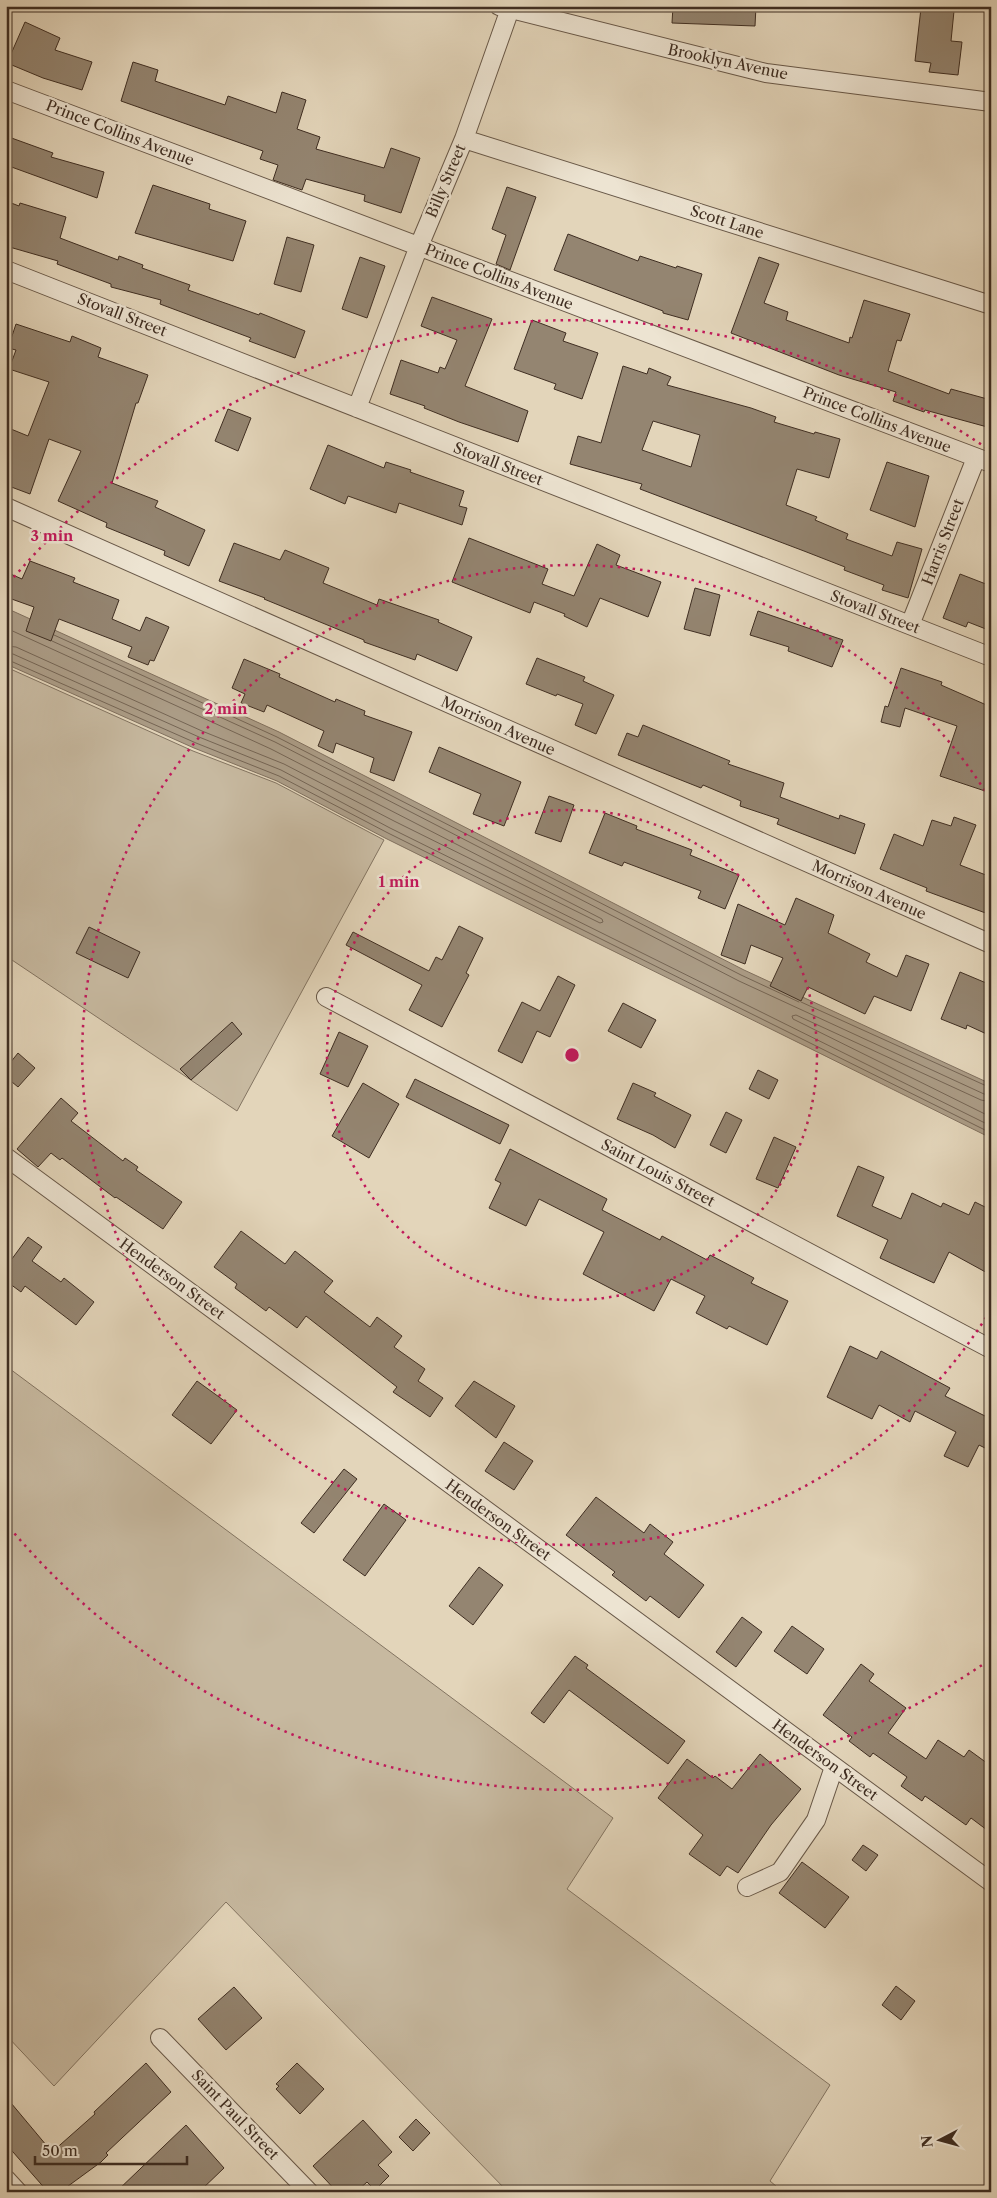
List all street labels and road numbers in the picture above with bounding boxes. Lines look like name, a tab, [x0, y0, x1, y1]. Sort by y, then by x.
street label: Brooklyn Avenue	[666, 39, 790, 84]
street label: Prince Collins Avenue	[43, 95, 197, 170]
street label: Billy Street	[422, 140, 470, 220]
street label: Scott Lane	[688, 201, 766, 242]
street label: Prince Collins Avenue	[422, 239, 576, 314]
street label: Stovall Street	[75, 289, 170, 341]
street label: Prince Collins Avenue	[800, 382, 954, 457]
street label: Stovall Street	[451, 438, 546, 490]
street label: Harris Street	[917, 495, 968, 588]
street label: Stovall Street	[828, 586, 923, 638]
street label: Morrison Avenue	[438, 692, 558, 759]
street label: Morrison Avenue	[809, 856, 929, 923]
street label: Saint Louis Street	[598, 1135, 719, 1211]
street label: Henderson Street	[116, 1234, 229, 1324]
street label: Henderson Street	[442, 1475, 555, 1565]
street label: Henderson Street	[769, 1715, 882, 1805]
street label: Saint Paul Street	[188, 2066, 284, 2164]

